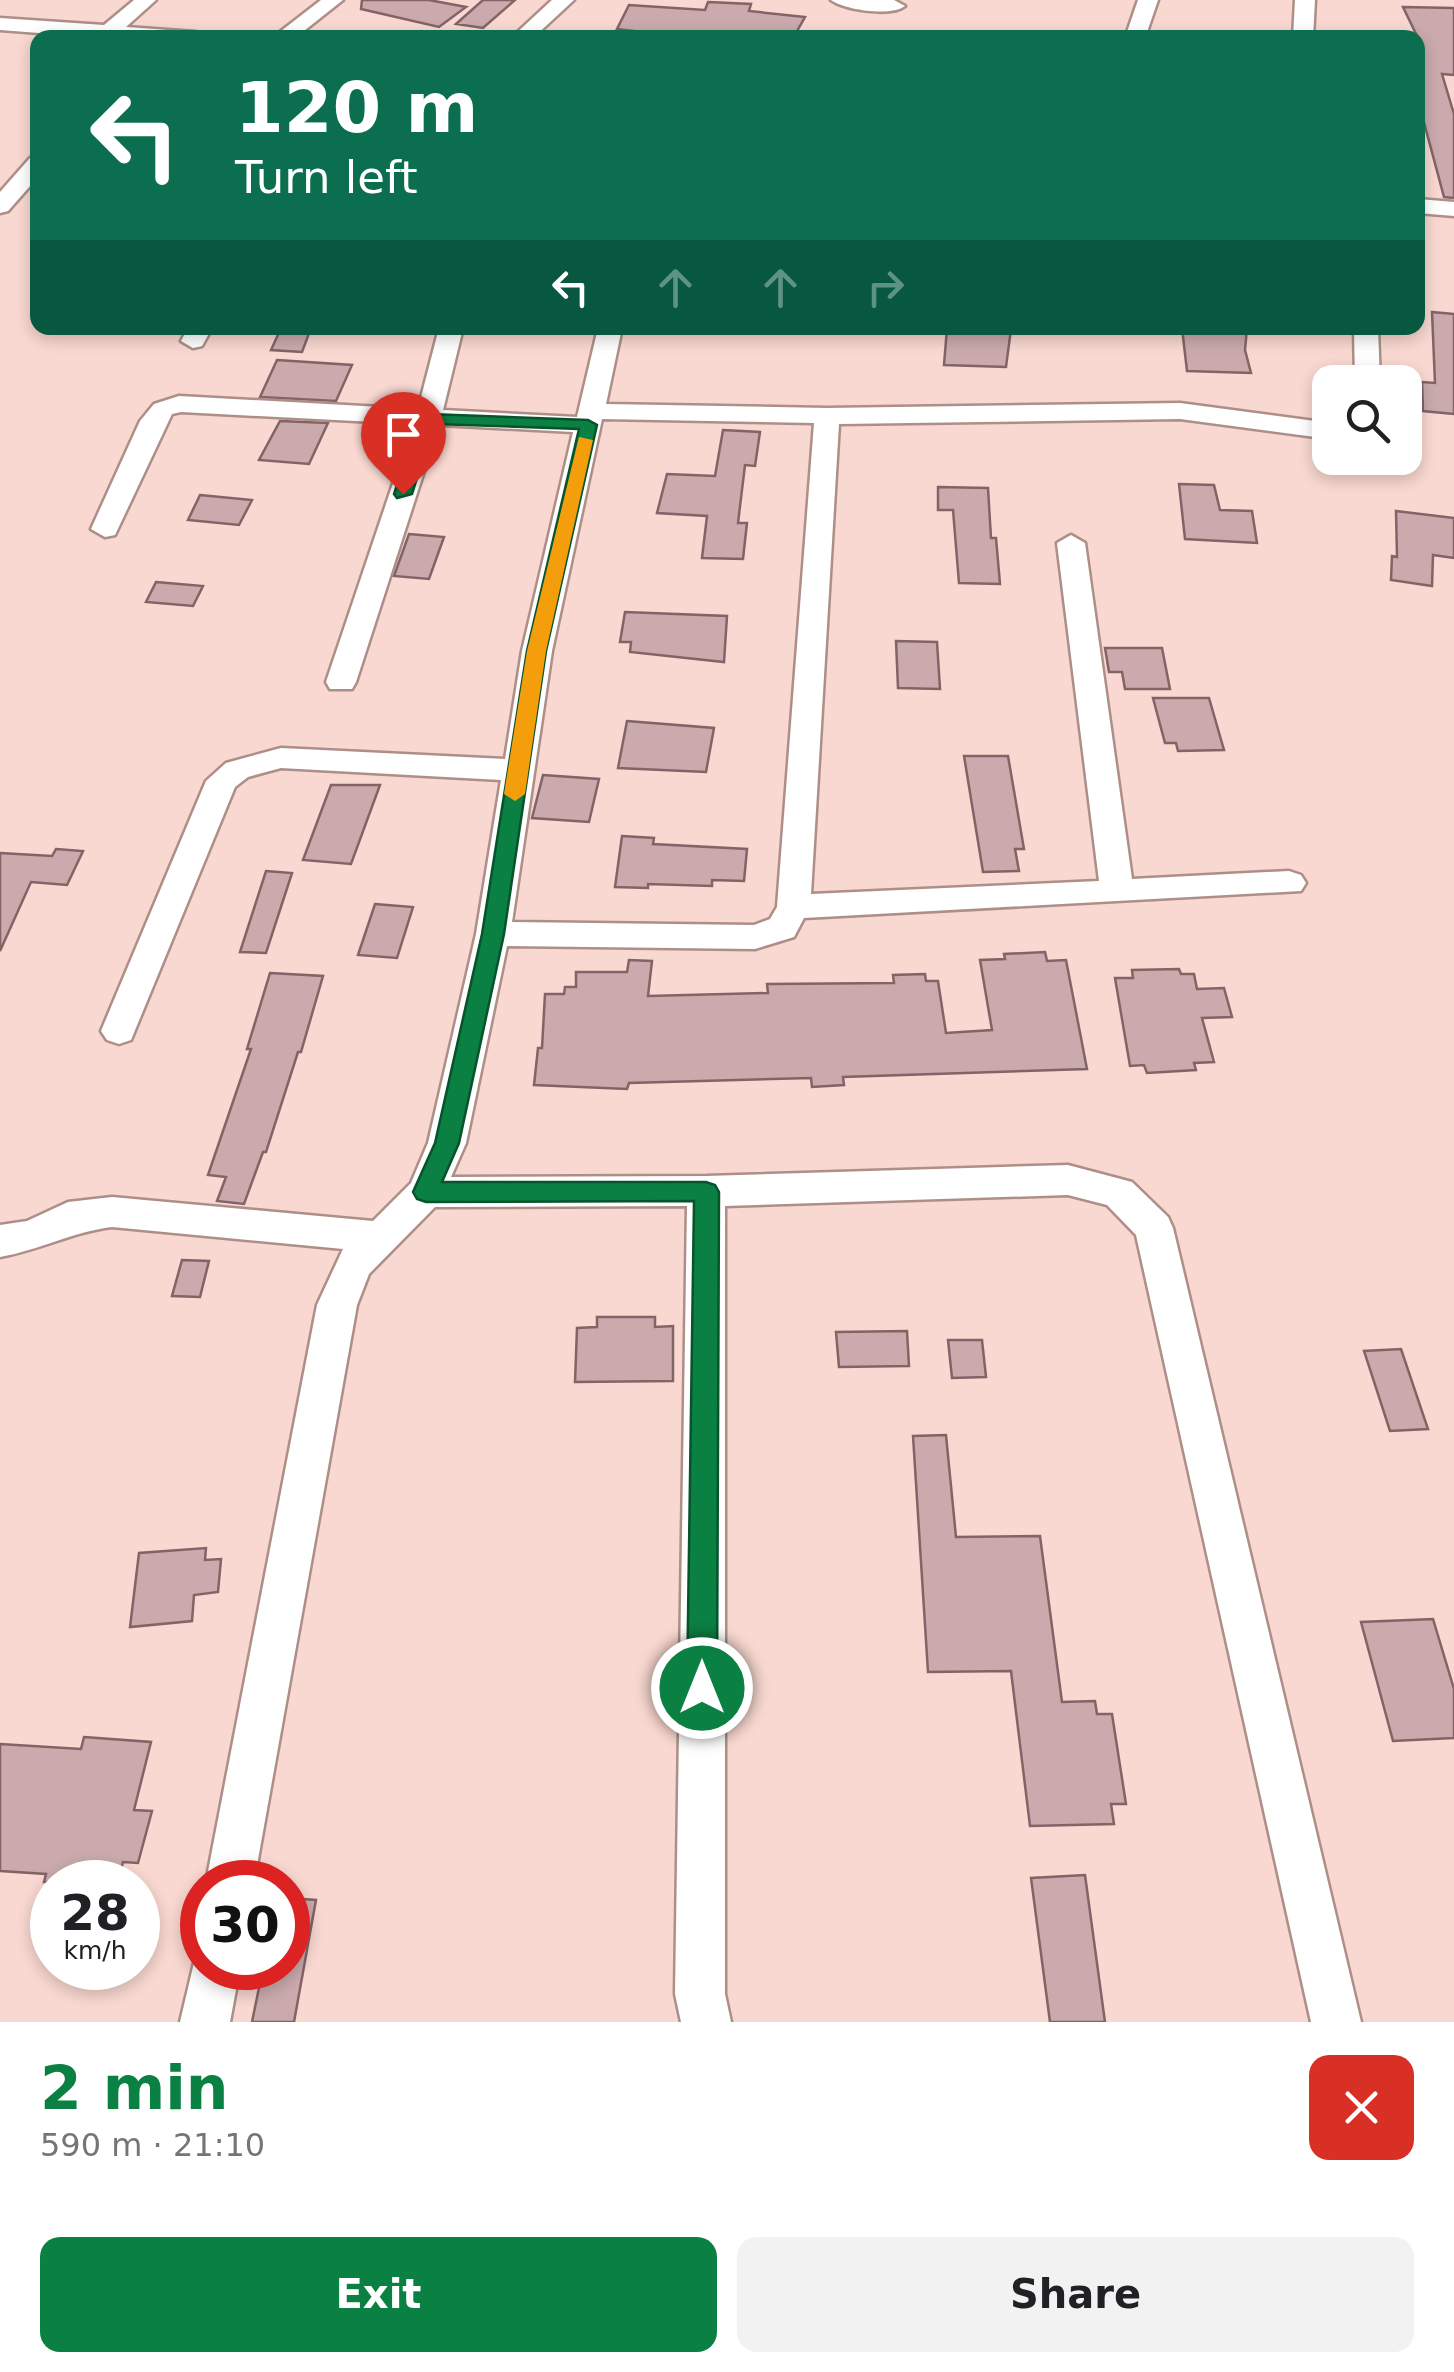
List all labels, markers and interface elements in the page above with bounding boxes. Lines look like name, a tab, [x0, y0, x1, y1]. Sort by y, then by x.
text: 120 m	[235, 67, 478, 149]
icon: left	[70, 70, 200, 200]
text: Turn left	[235, 151, 418, 204]
icon: left	[543, 260, 598, 315]
icon: ahead	[648, 260, 703, 315]
icon: ahead	[753, 260, 808, 315]
icon: right	[858, 260, 913, 315]
map controls	[1312, 365, 1422, 475]
button: search	[1312, 365, 1422, 475]
pin	[361, 392, 446, 495]
icon: arrive	[376, 407, 431, 462]
position arrow	[650, 1636, 754, 1740]
speed limit sign: 30	[180, 1860, 310, 1990]
text: 28	[60, 1884, 130, 1942]
text: km/h	[63, 1936, 127, 1965]
text: 2 min	[40, 2053, 228, 2123]
button: close	[1309, 2055, 1414, 2160]
text: 590 m · 21:10	[40, 2126, 265, 2164]
button: Exit	[40, 2237, 717, 2352]
button: Share	[737, 2237, 1414, 2352]

